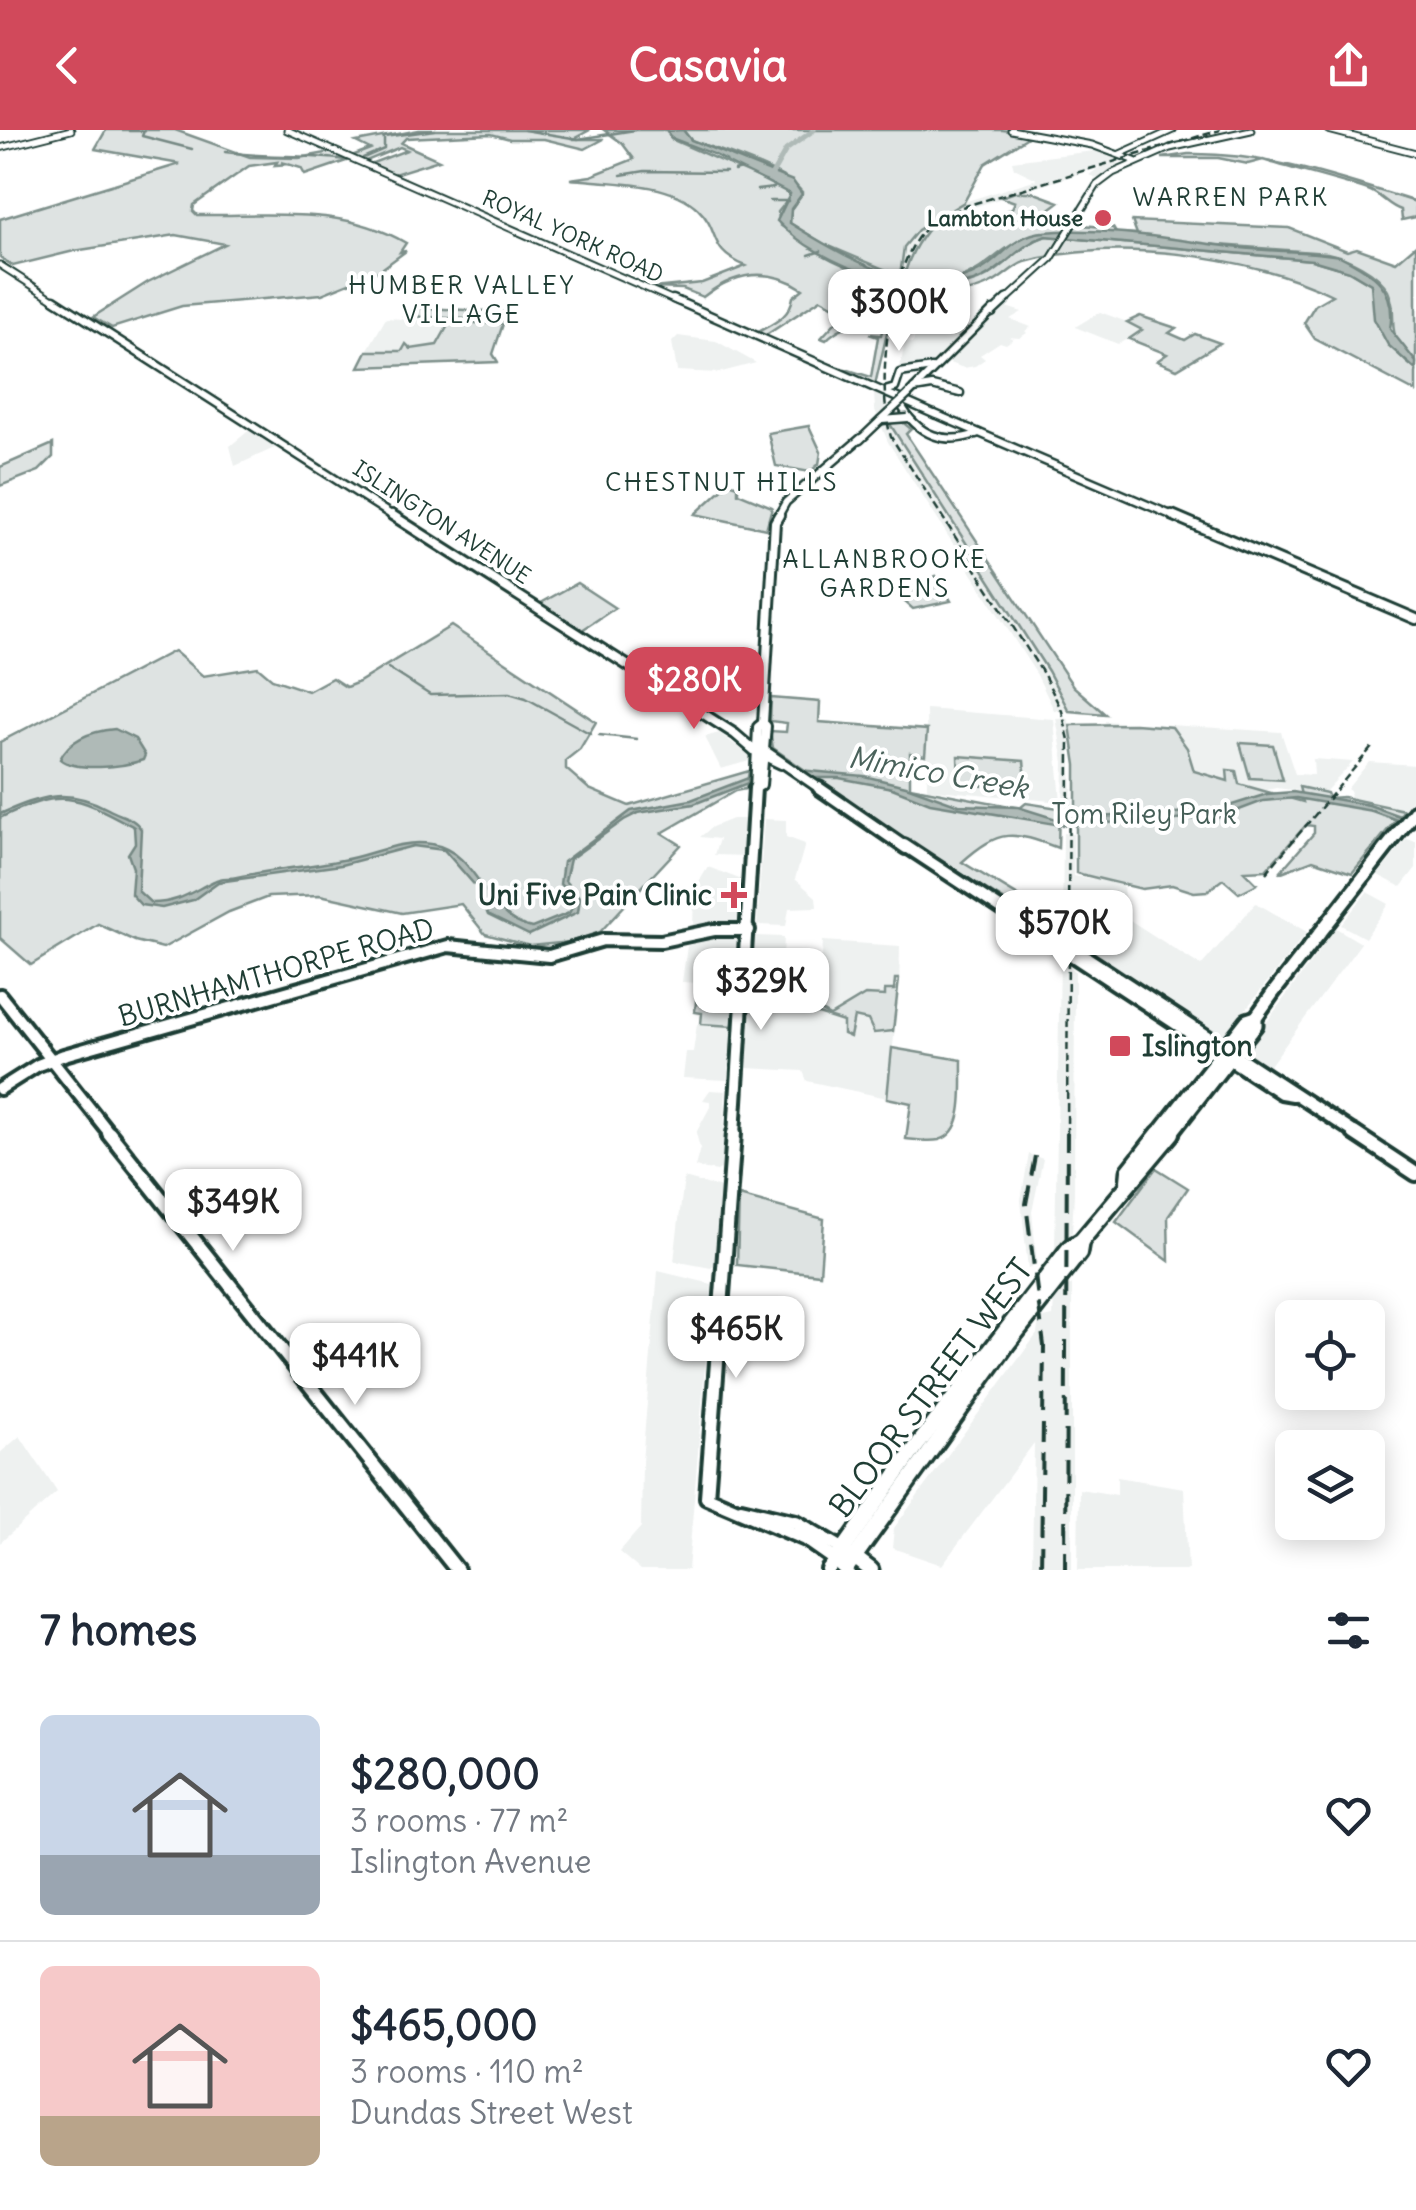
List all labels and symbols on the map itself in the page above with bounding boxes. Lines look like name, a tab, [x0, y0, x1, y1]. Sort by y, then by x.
district label: WARREN PARK	[1132, 181, 1330, 213]
street label: ROYAL YORK ROAD	[478, 183, 668, 289]
place label: Lambton House	[927, 204, 1083, 232]
marker: Lambton House	[1092, 207, 1114, 229]
district label: HUMBER VALLEY VILLAGE	[348, 269, 576, 330]
pin: $300K	[829, 269, 969, 354]
street label: ISLINGTON AVENUE	[348, 454, 536, 590]
district label: CHESTNUT HILLS	[605, 466, 839, 498]
district label: ALLANBROOKE GARDENS	[783, 543, 987, 604]
pin: $280K	[624, 647, 764, 732]
water label: Mimico Creek	[846, 738, 1033, 807]
park label: Tom Riley Park	[1051, 796, 1237, 832]
place label: Uni Five Pain Clinic	[478, 877, 712, 913]
marker: Uni Five Pain Clinic	[721, 882, 747, 908]
pin: $570K	[994, 890, 1134, 975]
street label: BURNHAMTHORPE ROAD	[114, 910, 438, 1034]
pin: $329K	[691, 948, 831, 1033]
place label: Islington	[1142, 1028, 1253, 1064]
marker: Islington	[1107, 1033, 1133, 1059]
pin: $349K	[163, 1169, 303, 1254]
street label: BLOOR STREET WEST	[820, 1250, 1041, 1525]
pin: $465K	[666, 1296, 806, 1381]
pin: $441K	[285, 1323, 425, 1408]

